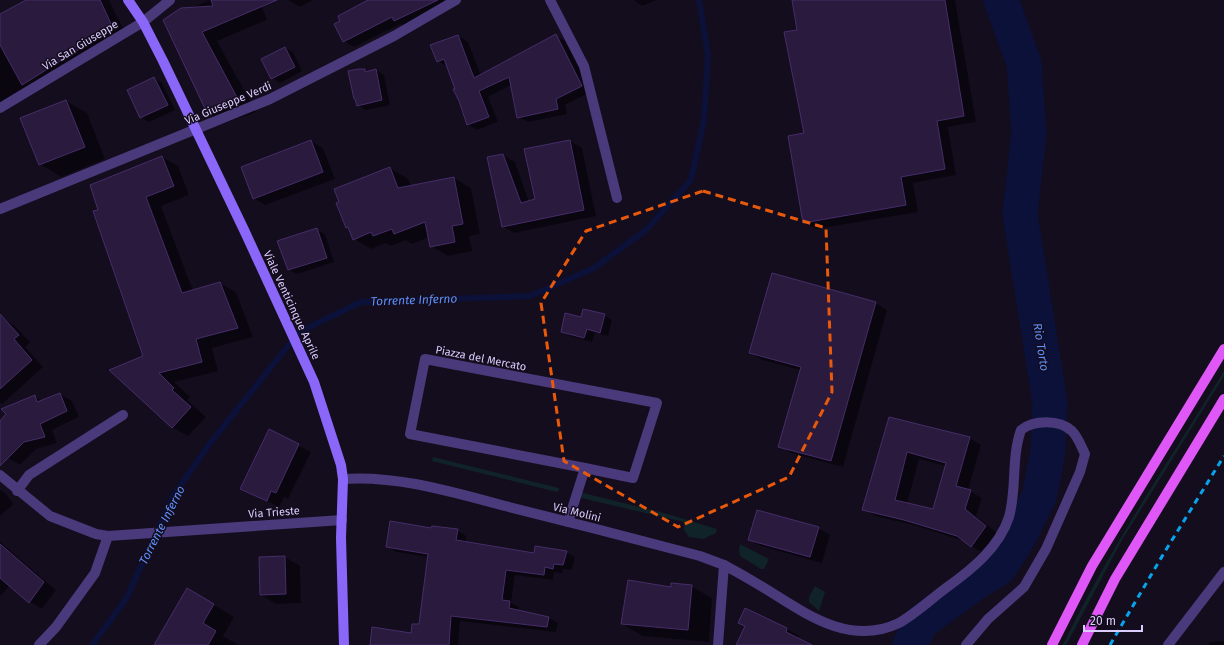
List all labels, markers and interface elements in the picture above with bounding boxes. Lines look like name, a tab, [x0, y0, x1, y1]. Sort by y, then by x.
street label: Via San Giuseppe	[40, 18, 121, 73]
street label: Via Giuseppe Verdi	[183, 79, 274, 128]
street label: Viale Venticinque Aprile	[261, 249, 322, 362]
water label: Torrente Inferno	[370, 291, 458, 309]
water label: Rio Torto	[1030, 322, 1052, 372]
street label: Piazza del Mercato	[434, 343, 527, 374]
water label: Torrente Inferno	[136, 483, 188, 567]
street label: Via Molini	[552, 500, 602, 525]
street label: Via Trieste	[248, 504, 300, 521]
scale bar	[1084, 607, 1142, 633]
text: 20 m	[1090, 614, 1116, 628]

